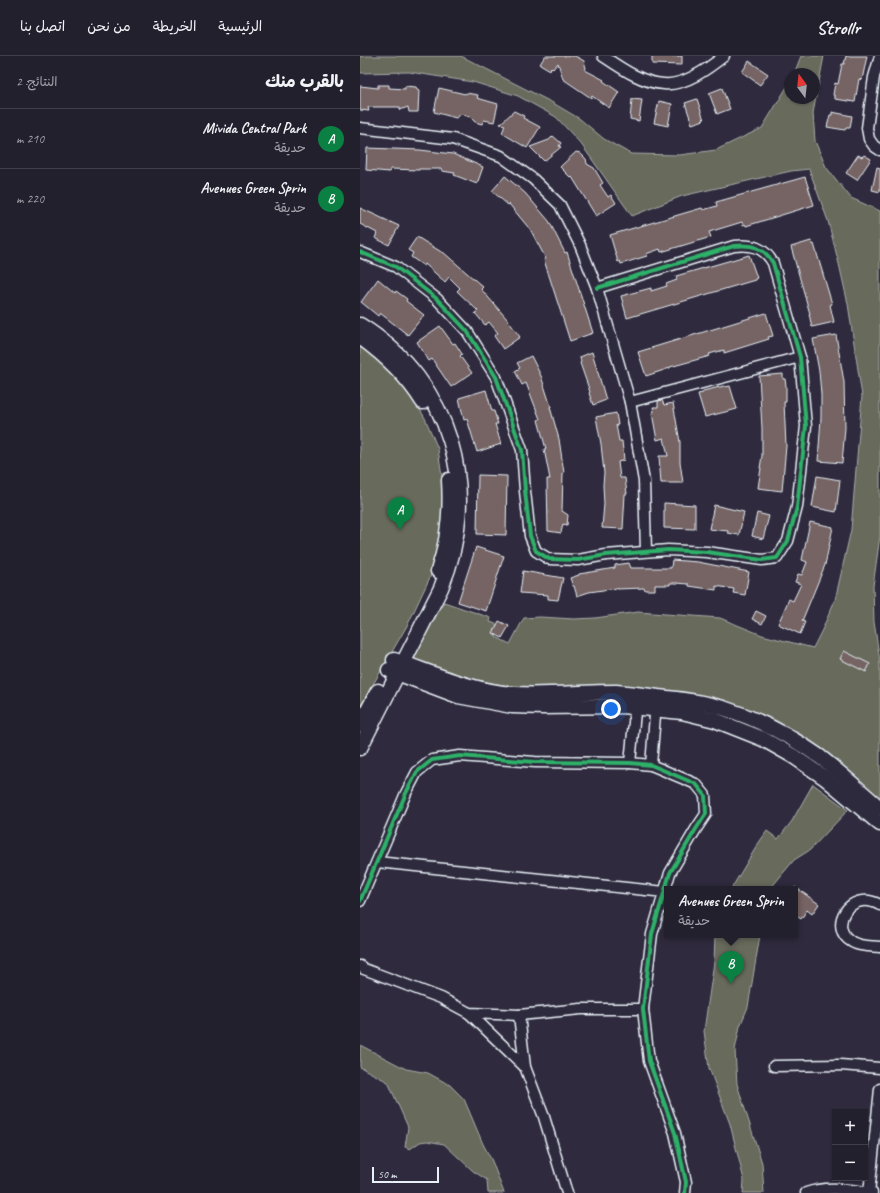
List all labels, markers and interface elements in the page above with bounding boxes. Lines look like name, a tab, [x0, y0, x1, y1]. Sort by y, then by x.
text: Strollr	[817, 16, 860, 40]
text: اتصل بنا	[20, 18, 65, 35]
text: من نحن	[87, 18, 131, 35]
text: الخريطة	[153, 18, 196, 35]
text: الرئيسية	[218, 18, 262, 35]
north arrow	[784, 68, 820, 104]
text: بالقرب منك	[265, 71, 344, 92]
text: النتائج: 2	[16, 74, 58, 90]
text: Mivida Central Park	[202, 119, 306, 138]
text: 210 m	[16, 131, 44, 147]
text: A	[328, 131, 334, 147]
text: حديقة	[274, 140, 306, 156]
text: Avenues Green Sprin	[200, 179, 306, 198]
text: 220 m	[16, 191, 44, 207]
text: B	[328, 191, 334, 207]
text: حديقة	[274, 200, 306, 216]
pin: A	[387, 497, 413, 530]
your location	[601, 699, 621, 719]
popup	[664, 886, 798, 938]
text: Avenues Green Sprin	[678, 892, 784, 911]
text: حديقة	[678, 913, 710, 929]
pin: B	[718, 951, 744, 984]
map controls	[832, 1109, 868, 1181]
button: +	[832, 1109, 868, 1145]
button: −	[832, 1145, 868, 1181]
scale bar	[372, 1165, 439, 1184]
text: 50 m	[378, 1167, 397, 1181]

